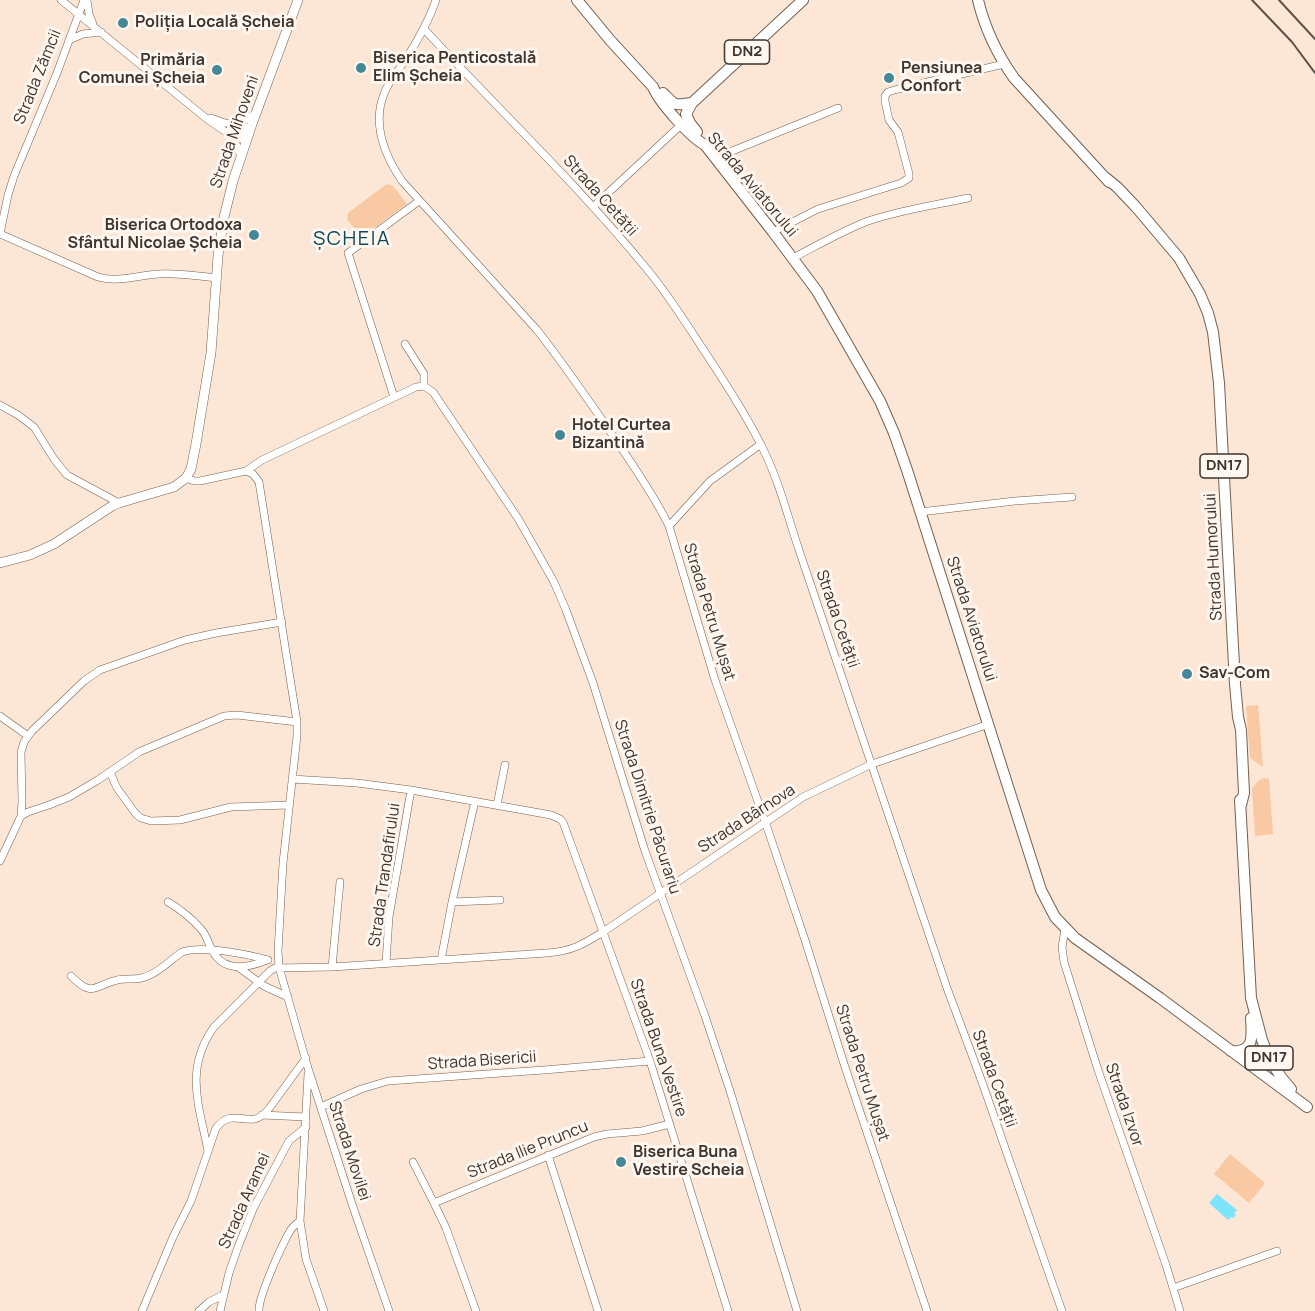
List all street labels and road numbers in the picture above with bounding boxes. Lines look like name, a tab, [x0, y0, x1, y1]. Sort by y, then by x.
street label: Strada Zămcii	[10, 27, 66, 127]
road number: DN2	[724, 40, 770, 64]
street label: Strada Mihoveni	[207, 73, 263, 191]
street label: Strada Aviatorului	[703, 129, 801, 241]
street label: Strada Cetății	[559, 152, 641, 240]
road number: DN17	[1200, 454, 1248, 478]
street label: Strada Humorului	[1201, 493, 1227, 621]
street label: Strada Petru Mușat	[679, 541, 739, 683]
street label: Strada Aviatorului	[942, 554, 1000, 684]
street label: Strada Cetății	[811, 568, 863, 670]
street label: Strada Dimitrie Păcurariu	[610, 717, 684, 897]
street label: Strada Bârnova	[695, 781, 799, 857]
street label: Strada Trandafirului	[365, 802, 405, 948]
street label: Strada Buna Vestire	[625, 976, 691, 1120]
street label: Strada Petru Mușat	[831, 1002, 893, 1144]
street label: Strada Cetății	[968, 1028, 1020, 1130]
road number: DN17	[1245, 1046, 1293, 1070]
street label: Strada Bisericii	[427, 1048, 537, 1074]
street label: Strada Izvor	[1101, 1061, 1147, 1149]
street label: Strada Movilei	[324, 1099, 374, 1203]
street label: Strada Ilie Pruncu	[465, 1117, 591, 1183]
street label: Strada Aramei	[215, 1150, 275, 1252]

